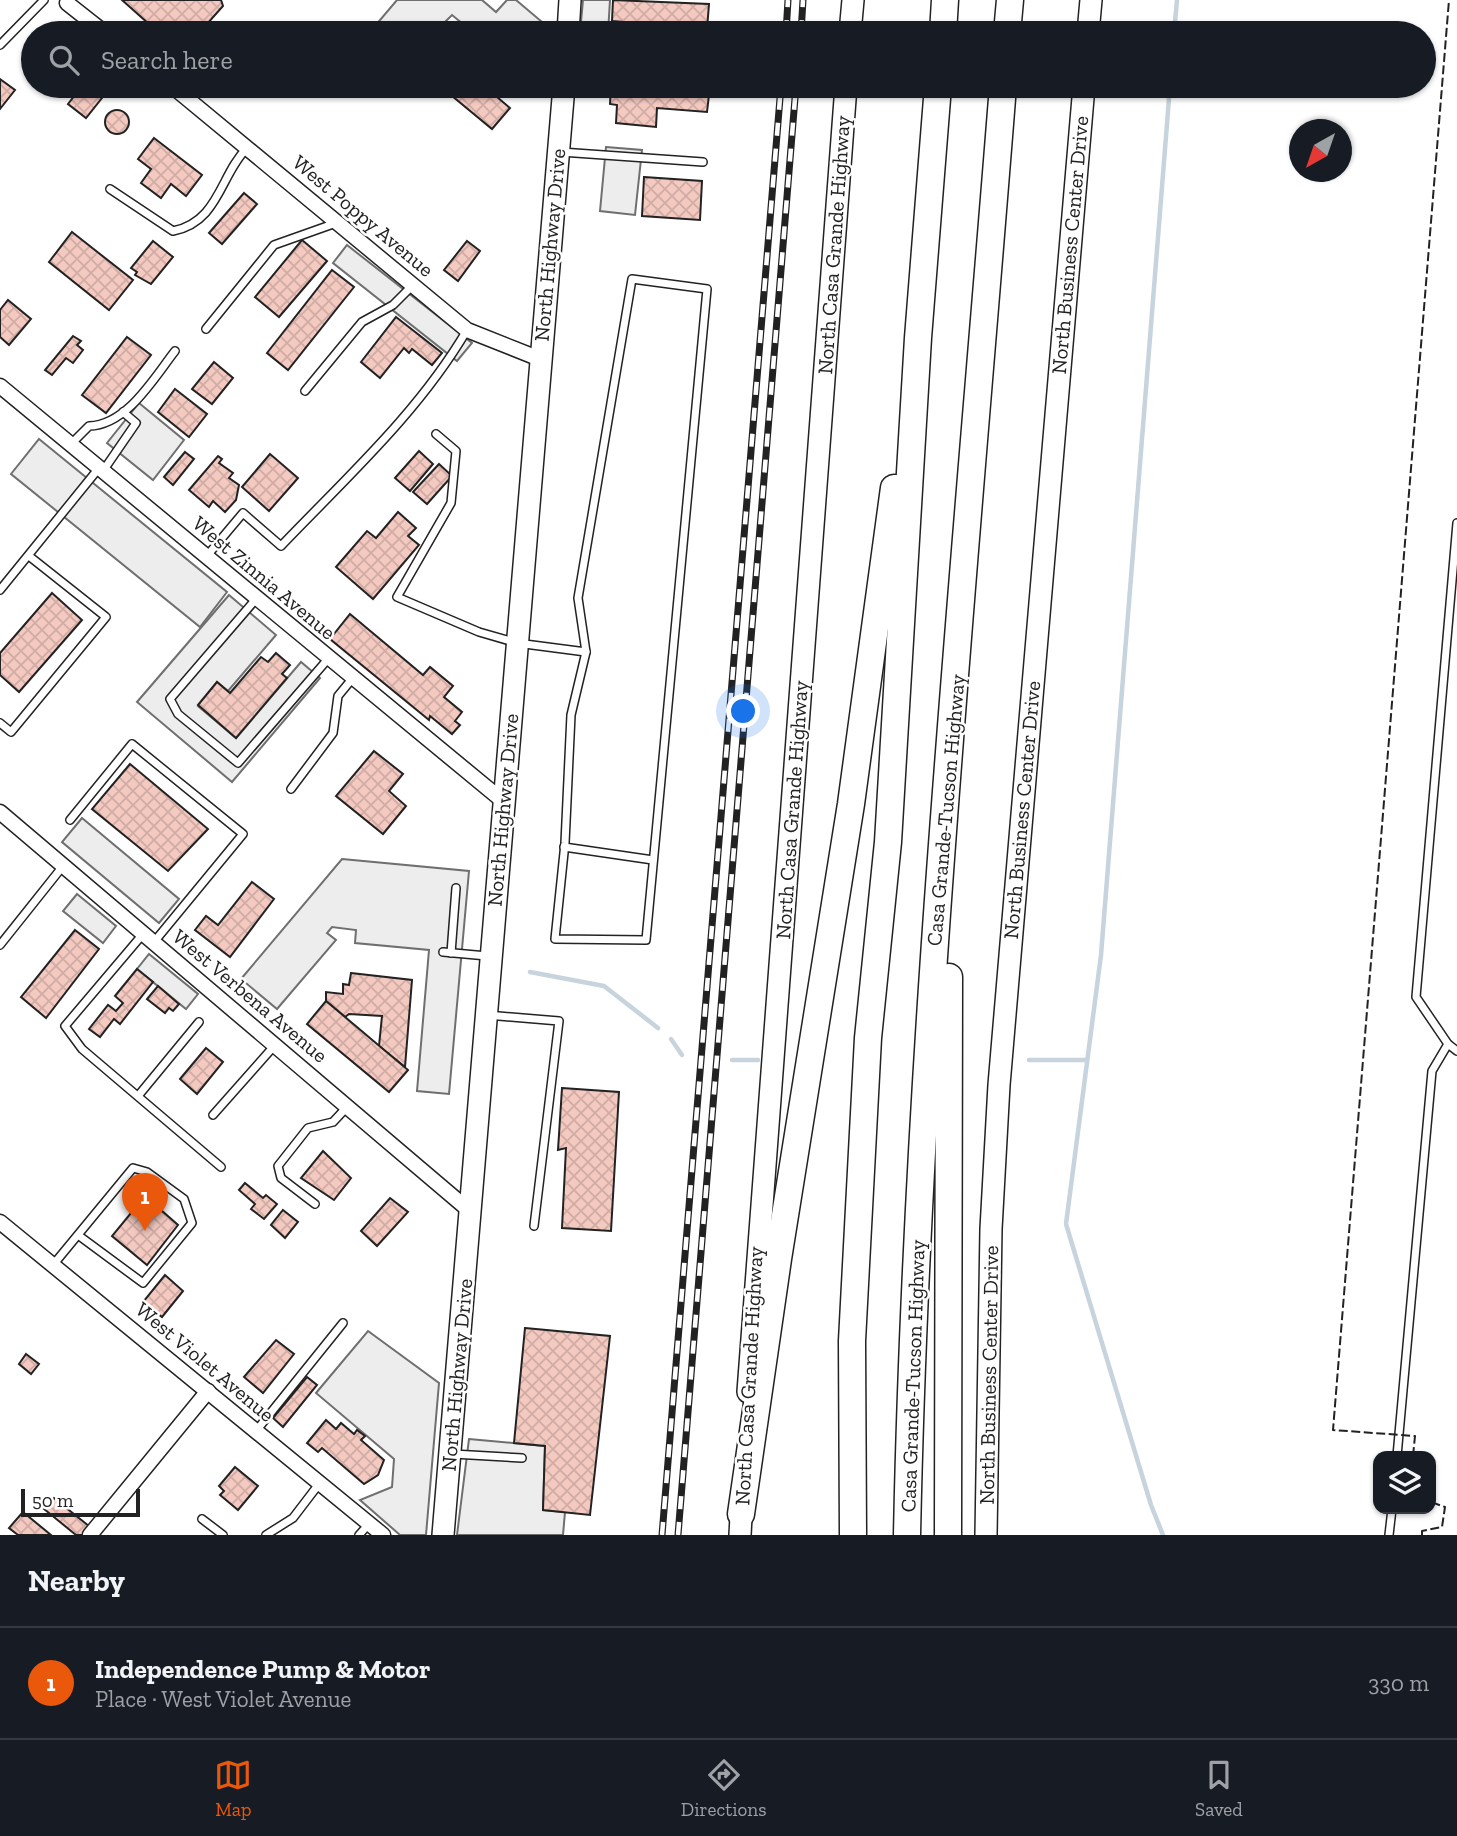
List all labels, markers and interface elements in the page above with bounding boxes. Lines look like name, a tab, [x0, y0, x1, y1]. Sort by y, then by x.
search box	[21, 21, 1436, 98]
icon: search	[45, 41, 83, 79]
text: Search here	[101, 44, 233, 76]
street label: North Casa Grande Highway	[812, 114, 855, 375]
street label: North Business Center Drive	[1046, 115, 1093, 375]
north arrow	[1289, 119, 1352, 182]
street label: North Highway Drive	[529, 147, 570, 342]
street label: West Poppy Avenue	[288, 149, 439, 282]
street label: West Zinnia Avenue	[188, 511, 341, 645]
street label: Casa Grande-Tucson Highway	[921, 673, 970, 947]
street label: North Casa Grande Highway	[770, 679, 813, 940]
street label: North Business Center Drive	[998, 680, 1045, 940]
your location	[726, 694, 760, 728]
street label: North Highway Drive	[482, 712, 523, 907]
street label: West Verbena Avenue	[168, 924, 333, 1068]
pin: 1	[122, 1173, 168, 1231]
street label: Casa Grande-Tucson Highway	[895, 1239, 930, 1513]
street label: North Business Center Drive	[974, 1245, 1003, 1505]
street label: North Casa Grande Highway	[729, 1246, 768, 1506]
street label: North Highway Drive	[436, 1277, 477, 1472]
street label: West Violet Avenue	[131, 1296, 280, 1427]
map controls	[1373, 1451, 1436, 1514]
button: layers	[1373, 1451, 1436, 1514]
scale bar	[21, 1486, 140, 1518]
text: 50 m	[32, 1489, 73, 1512]
text: Nearby	[28, 1563, 125, 1599]
text: Independence Pump & Motor	[95, 1653, 430, 1685]
text: 1	[46, 1669, 56, 1697]
text: 330 m	[1368, 1669, 1429, 1697]
text: Place · West Violet Avenue	[95, 1685, 351, 1713]
tab: Map	[214, 1756, 252, 1821]
tab: Directions	[681, 1756, 767, 1821]
tab: Saved	[1195, 1756, 1243, 1821]

